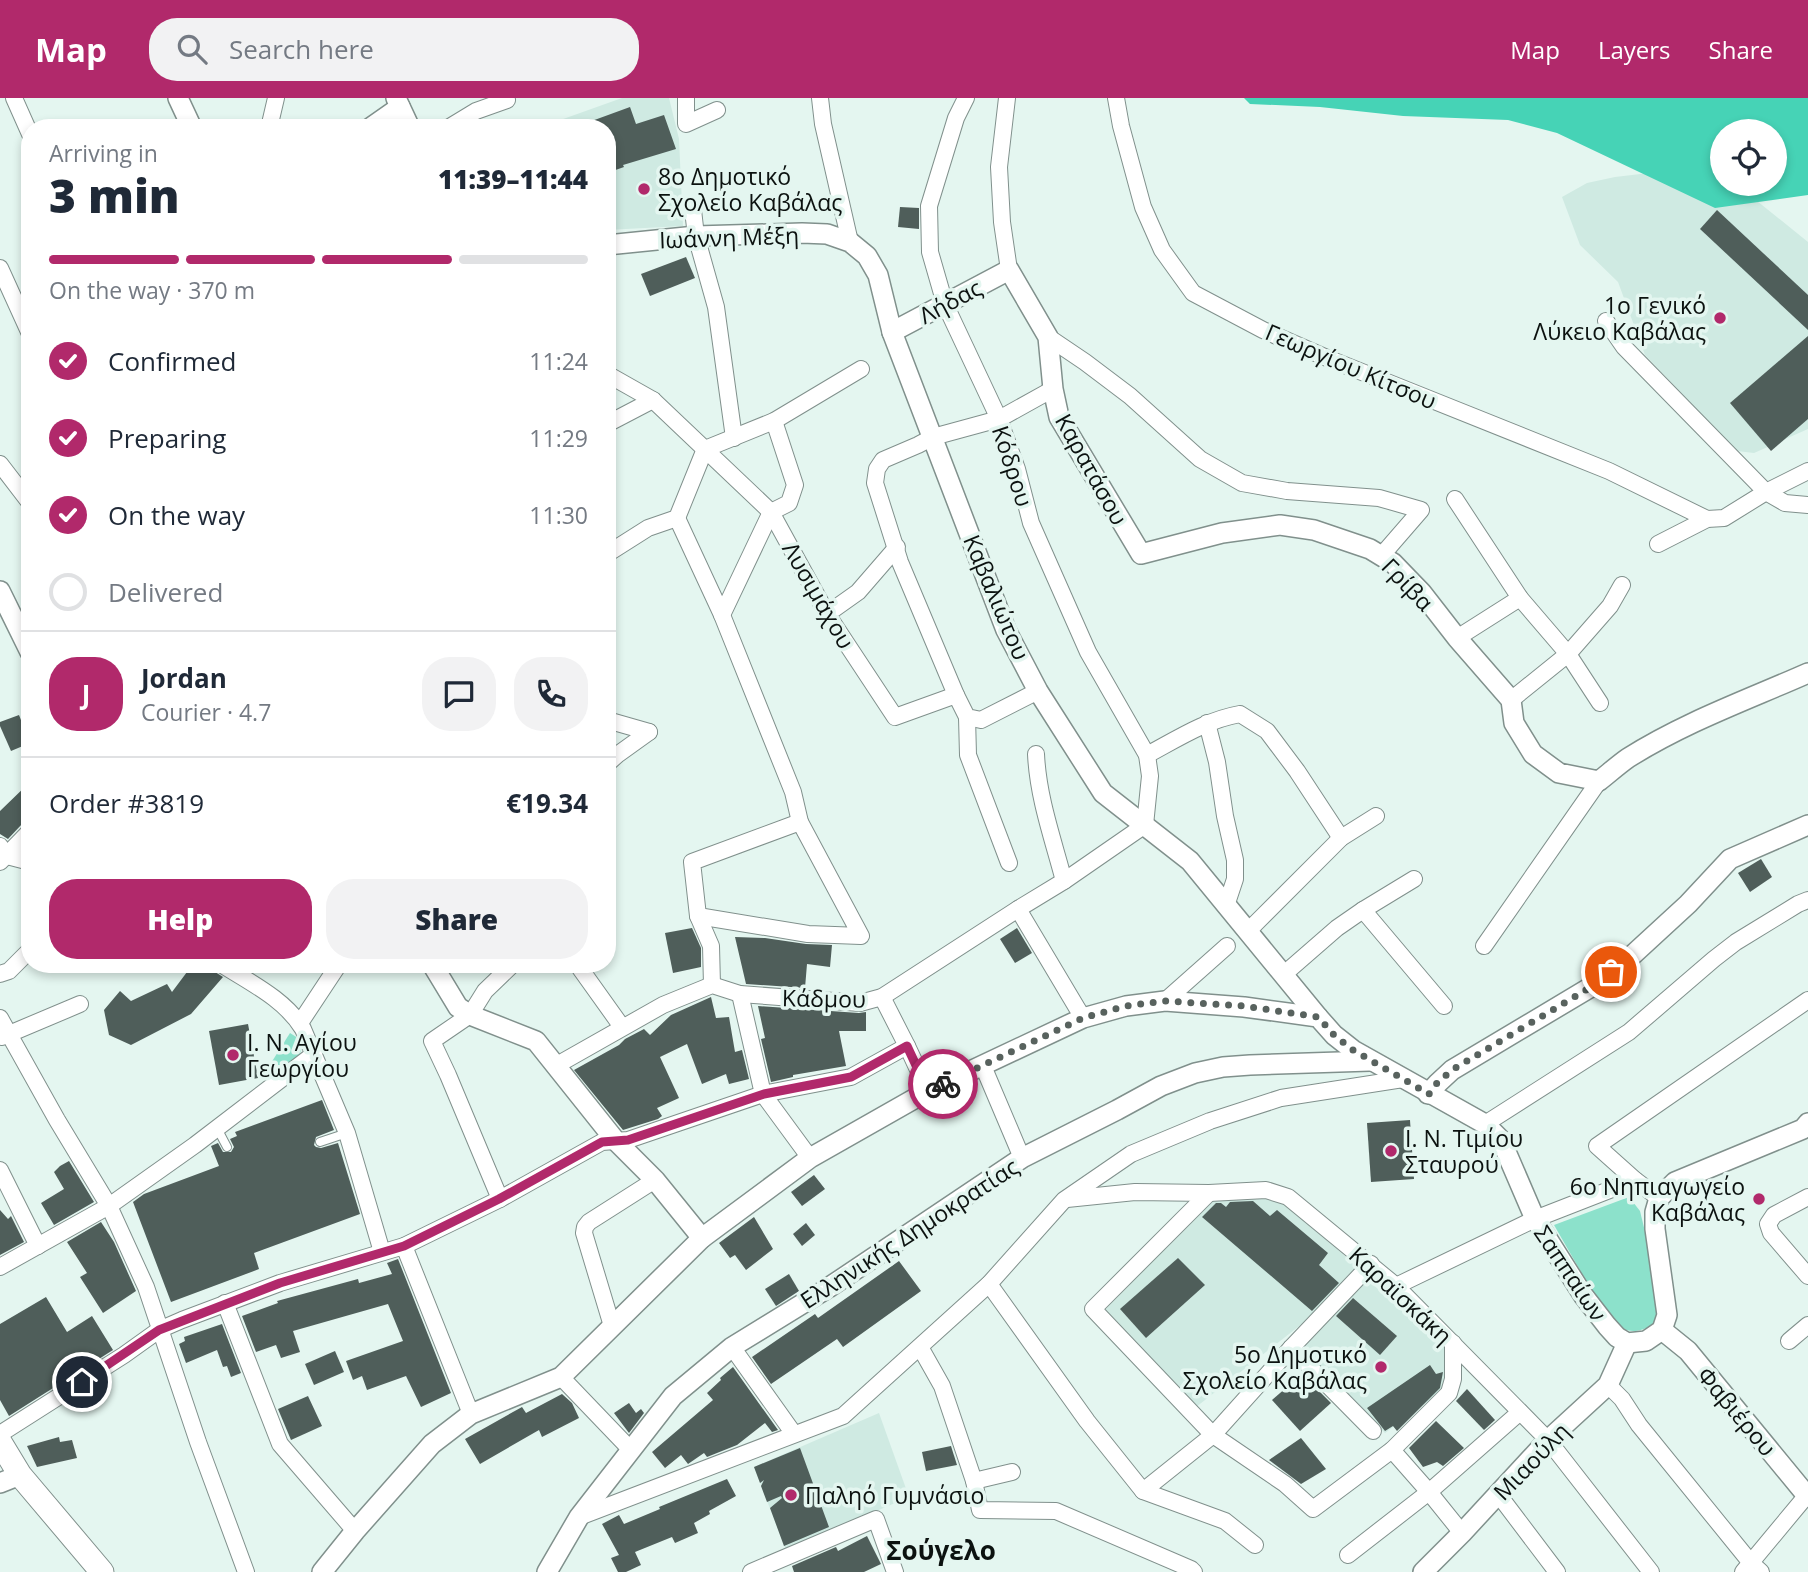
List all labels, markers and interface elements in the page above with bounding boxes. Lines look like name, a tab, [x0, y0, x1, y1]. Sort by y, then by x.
search box	[149, 18, 639, 81]
text: Map	[35, 27, 107, 72]
icon: search	[173, 30, 211, 68]
text: Search here	[229, 31, 374, 67]
text: Map	[1510, 33, 1560, 66]
text: Layers	[1598, 33, 1671, 66]
text: Share	[1709, 33, 1773, 66]
map controls	[1710, 119, 1787, 196]
button: locate	[1710, 119, 1787, 196]
text: Arriving in	[49, 137, 158, 169]
place label: 8ο Δημοτικό Σχολείο Καβάλας	[658, 160, 842, 218]
text: 11:39–11:44	[438, 161, 588, 197]
text: 3 min	[49, 164, 180, 226]
marker: 8ο Δημοτικό Σχολείο Καβάλας	[636, 181, 652, 197]
street label: Ιωάννη Μέξη	[659, 219, 799, 255]
street label: Λήδας	[913, 271, 987, 331]
text: On the way · 370 m	[49, 274, 255, 306]
place label: 1ο Γενικό Λύκειο Καβάλας	[1533, 289, 1706, 347]
marker: 1ο Γενικό Λύκειο Καβάλας	[1712, 310, 1728, 326]
street label: Γεωργίου Κίτσου	[1261, 316, 1441, 416]
icon: check	[49, 342, 87, 380]
text: Confirmed	[108, 343, 236, 379]
text: 11:24	[529, 345, 588, 377]
street label: Καρατάσου	[1048, 408, 1136, 530]
icon: check	[49, 419, 87, 457]
text: Preparing	[108, 420, 226, 456]
street label: Κόδρου	[985, 421, 1041, 511]
text: 11:29	[529, 422, 588, 454]
icon: check	[49, 496, 87, 534]
text: On the way	[108, 497, 245, 533]
text: 11:30	[529, 499, 588, 531]
street label: Καβαλιώτου	[956, 529, 1038, 665]
street label: Λυσιμάχου	[776, 536, 862, 654]
street label: Γρίβα	[1375, 551, 1441, 617]
text: Delivered	[108, 574, 223, 610]
button: chat	[422, 657, 496, 731]
button: phone	[514, 657, 588, 731]
text: Jordan	[141, 660, 227, 696]
text: J	[82, 676, 90, 712]
text: Courier · 4.7	[141, 696, 271, 728]
text: Order #3819	[49, 785, 204, 821]
text: €19.34	[506, 785, 588, 821]
button: Help	[49, 879, 312, 959]
button: Share	[326, 879, 588, 959]
pin	[1581, 942, 1641, 1002]
icon: bag	[1592, 953, 1630, 991]
street label: Κάδμου	[782, 981, 866, 1015]
place label: Ι. Ν. Αγίου Γεωργίου	[247, 1026, 357, 1084]
marker: Ι. Ν. Αγίου Γεωργίου	[225, 1047, 241, 1063]
courier	[908, 1049, 978, 1119]
icon: bike	[924, 1065, 962, 1103]
place label: Ι. Ν. Τιμίου Σταυρού	[1405, 1122, 1523, 1180]
marker: Ι. Ν. Τιμίου Σταυρού	[1383, 1143, 1399, 1159]
street label: Ελληνικής Δημοκρατίας	[794, 1150, 1024, 1316]
place label: 6ο Νηπιαγωγείο Καβάλας	[1570, 1170, 1745, 1228]
marker: 6ο Νηπιαγωγείο Καβάλας	[1751, 1191, 1767, 1207]
street label: Σαππαίων	[1527, 1219, 1615, 1327]
street label: Καραϊσκάκη	[1342, 1239, 1460, 1351]
place label: 5ο Δημοτικό Σχολείο Καβάλας	[1183, 1338, 1367, 1396]
pin	[52, 1352, 112, 1412]
marker: 5ο Δημοτικό Σχολείο Καβάλας	[1373, 1359, 1389, 1375]
street label: Φαβιέρου	[1690, 1360, 1784, 1462]
icon: home	[63, 1363, 101, 1401]
street label: Μιαούλη	[1486, 1415, 1576, 1507]
place label: Παληό Γυμνάσιο	[805, 1479, 984, 1511]
marker: Παληό Γυμνάσιο	[783, 1487, 799, 1503]
district label: Σούγελο	[886, 1532, 996, 1568]

